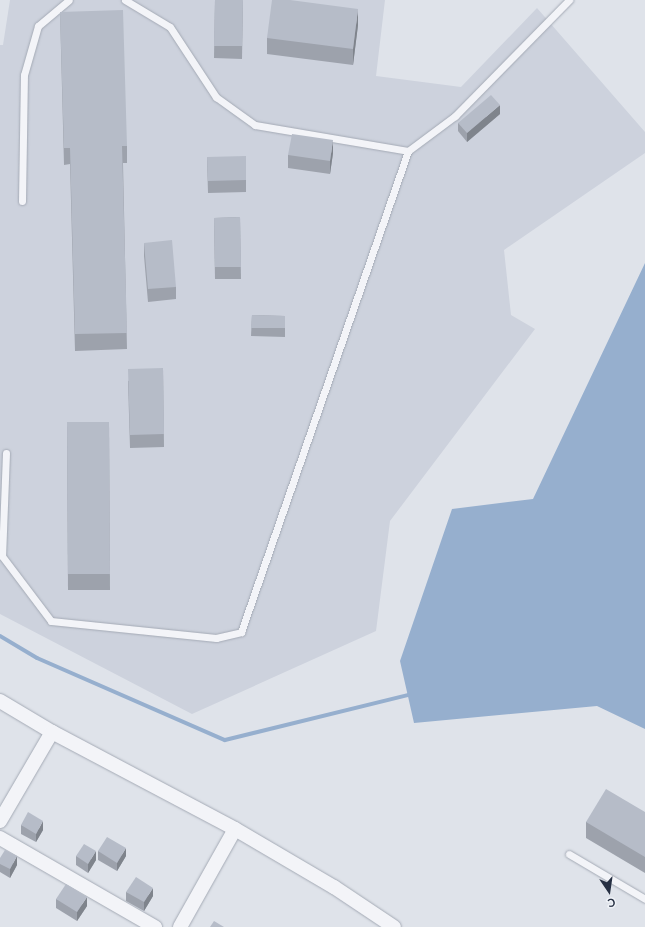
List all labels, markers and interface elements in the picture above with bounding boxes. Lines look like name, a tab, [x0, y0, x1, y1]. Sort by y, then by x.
north arrow	[589, 871, 629, 911]
text: С	[607, 896, 617, 910]

